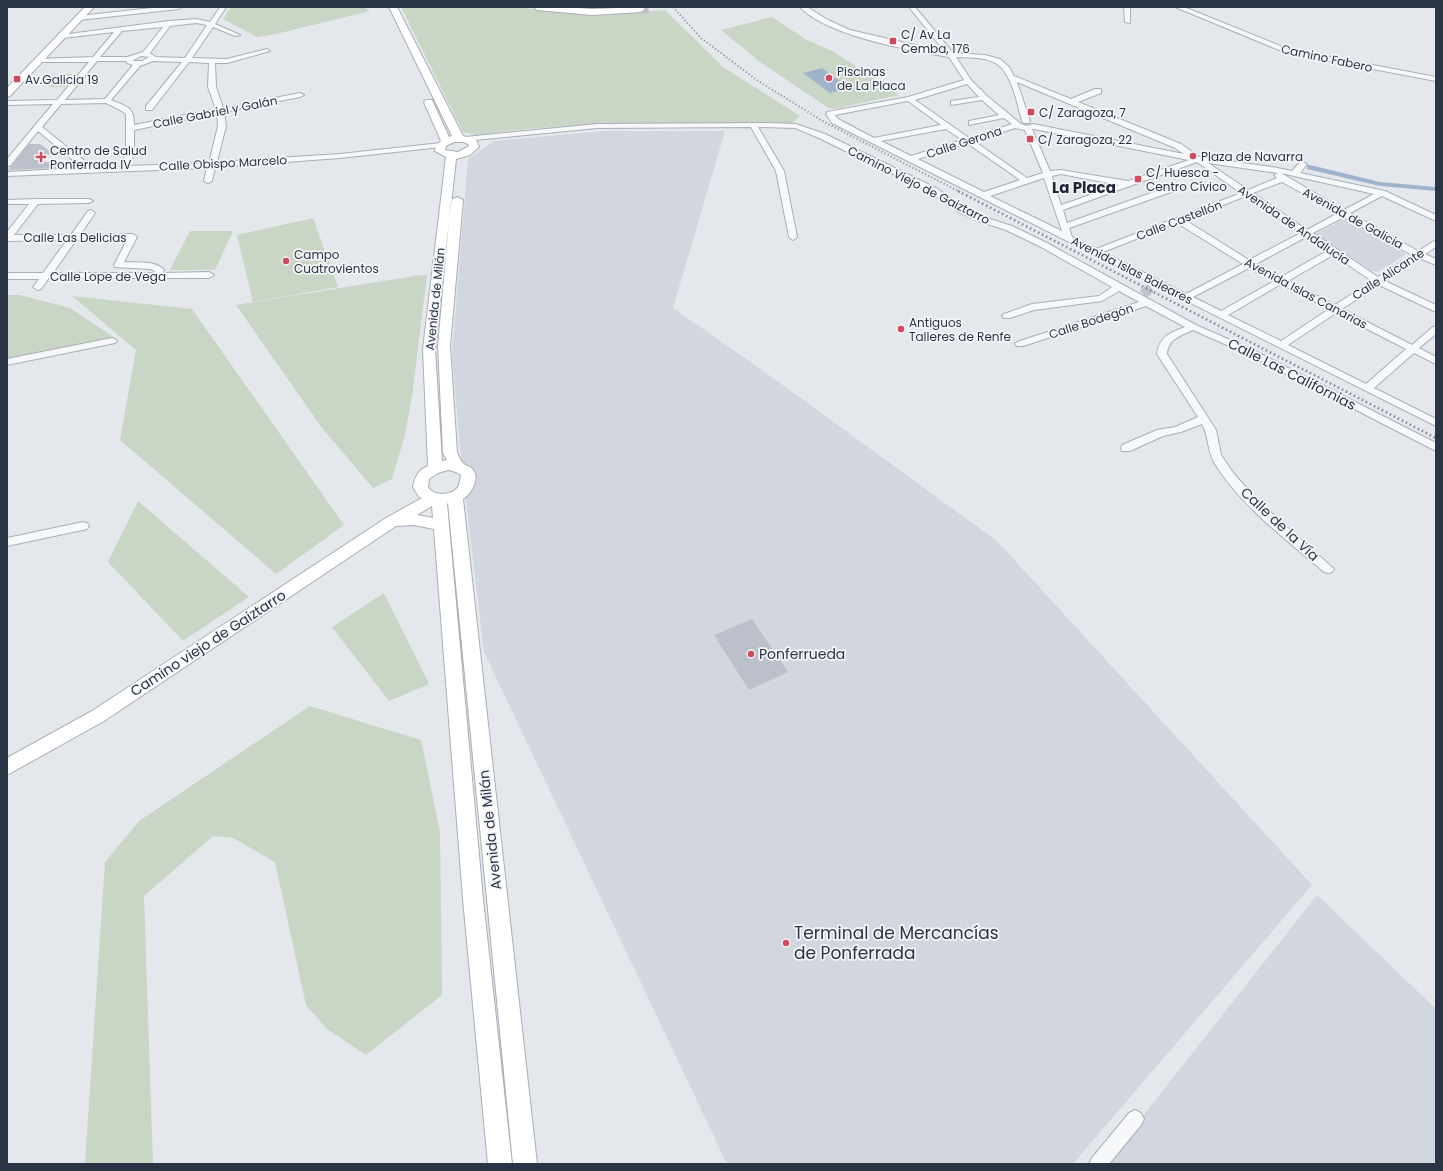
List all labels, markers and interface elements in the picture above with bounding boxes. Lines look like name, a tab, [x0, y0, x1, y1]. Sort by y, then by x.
place label: C/ Av La Cemba, 176	[901, 26, 970, 57]
marker: C/ Av La Cemba, 176	[888, 36, 898, 46]
street label: Camino Fabero	[1280, 40, 1375, 76]
place label: Piscinas de La Placa	[837, 63, 906, 94]
place label: Av.Galicia 19	[25, 71, 99, 88]
marker: Piscinas de La Placa	[824, 73, 834, 83]
marker: Av.Galicia 19	[12, 74, 22, 84]
street label: Calle Gabriel y Galán	[151, 92, 279, 132]
place label: C/ Zaragoza, 7	[1039, 104, 1126, 121]
marker: C/ Zaragoza, 7	[1026, 107, 1036, 117]
street label: Calle Gerona	[924, 122, 1004, 162]
place label: C/ Zaragoza, 22	[1038, 131, 1132, 148]
marker: C/ Zaragoza, 22	[1025, 134, 1035, 144]
place label: Centro de Salud Ponferrada IV	[50, 142, 147, 173]
street label: Camino Viejo de Gaiztarro	[845, 142, 993, 228]
place label: Plaza de Navarra	[1201, 148, 1303, 165]
marker: Centro de Salud Ponferrada IV	[35, 151, 47, 163]
street label: Calle Obispo Marcelo	[159, 151, 288, 175]
marker: Plaza de Navarra	[1188, 151, 1198, 161]
place label: C/ Huesca - Centro Cívico	[1146, 164, 1227, 195]
marker: C/ Huesca - Centro Cívico	[1133, 174, 1143, 184]
district label: La Placa	[1052, 177, 1116, 198]
street label: Avenida de Andalucía	[1235, 181, 1353, 269]
street label: Avenida de Galicia	[1300, 183, 1406, 253]
street label: Calle Castellón	[1134, 196, 1224, 244]
street label: Calle Las Delicias	[23, 229, 127, 246]
street label: Avenida Islas Baleares	[1068, 232, 1196, 308]
street label: Calle Alicante	[1349, 244, 1427, 304]
place label: Campo Cuatrovientos	[294, 246, 379, 277]
street label: Avenida de Milán	[421, 247, 449, 351]
street label: Avenida Islas Canarias	[1242, 253, 1370, 333]
marker: Campo Cuatrovientos	[281, 256, 291, 266]
street label: Calle Lope de Vega	[50, 268, 166, 285]
street label: Calle Bodegón	[1047, 299, 1135, 343]
place label: Antiguos Talleres de Renfe	[909, 314, 1011, 345]
marker: Antiguos Talleres de Renfe	[896, 324, 906, 334]
street label: Calle Las Californias	[1225, 333, 1359, 415]
street label: Calle de la Vía	[1236, 482, 1324, 566]
street label: Camino viejo de Gaiztarro	[126, 585, 290, 701]
place label: Ponferrueda	[759, 644, 845, 664]
marker: Ponferrueda	[746, 649, 756, 659]
street label: Avenida de Milán	[474, 769, 506, 891]
place label: Terminal de Mercancías de Ponferrada	[794, 921, 999, 965]
marker: Terminal de Mercancías de Ponferrada	[781, 938, 791, 948]

